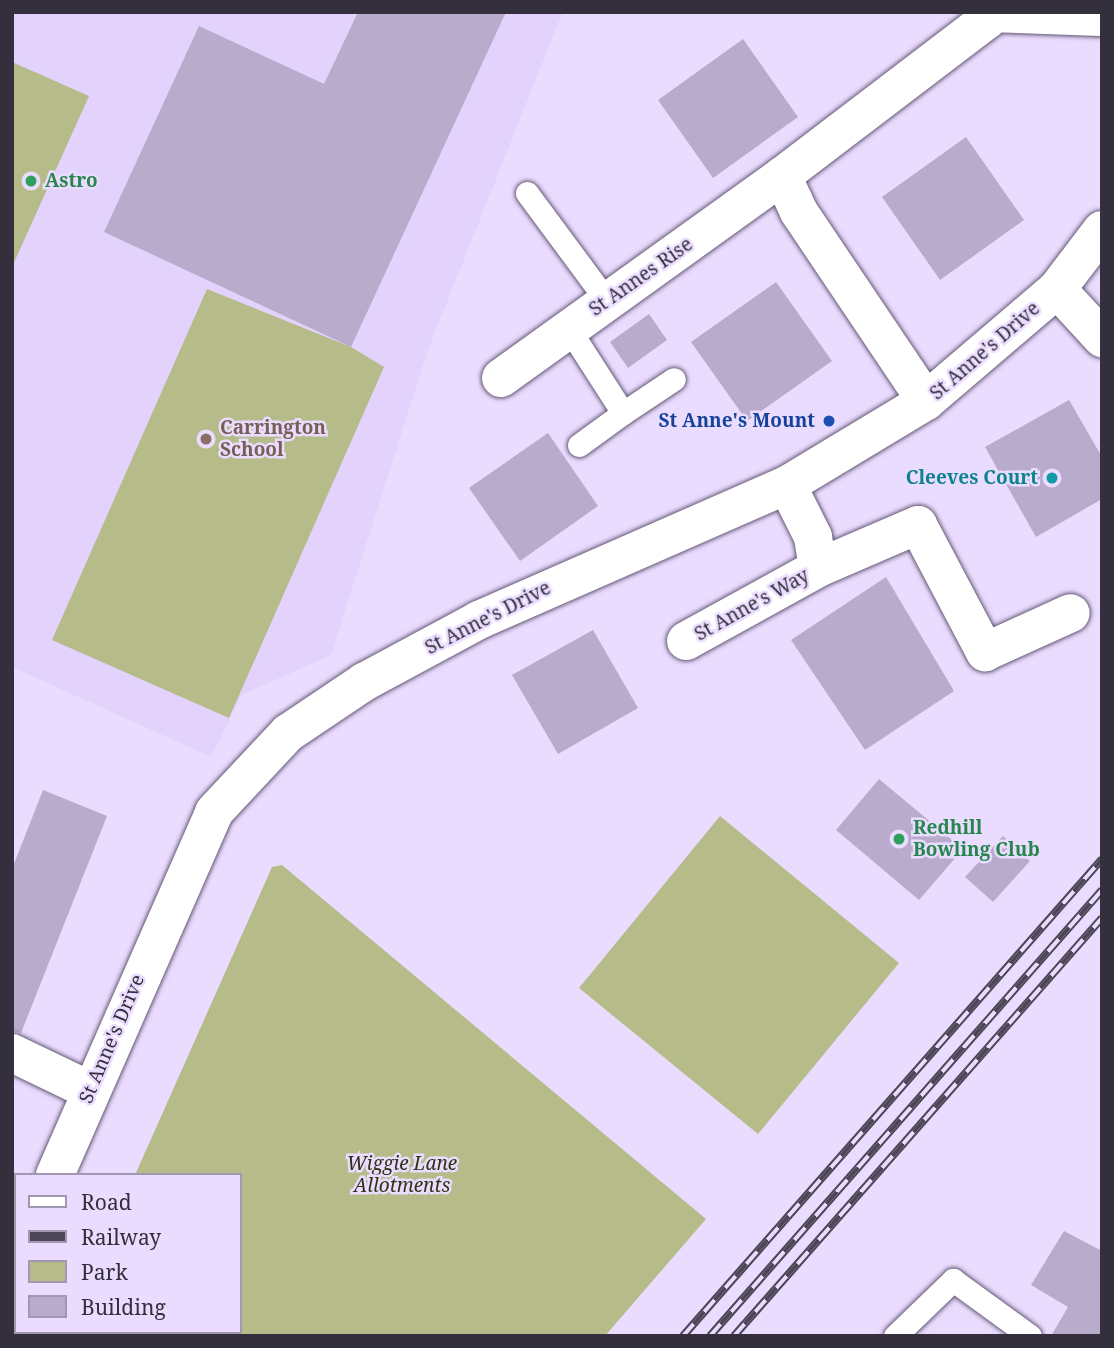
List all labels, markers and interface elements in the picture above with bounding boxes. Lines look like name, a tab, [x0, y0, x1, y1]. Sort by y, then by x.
place label: Astro	[45, 170, 98, 192]
marker: Astro	[23, 173, 39, 189]
street label: St Annes Rise	[585, 233, 697, 321]
street label: St Anne's Drive	[926, 297, 1044, 405]
place label: St Anne's Mount	[658, 410, 815, 432]
marker: St Anne's Mount	[821, 413, 837, 429]
place label: Carrington School	[220, 417, 326, 461]
marker: Carrington School	[198, 431, 214, 447]
place label: Cleeves Court	[906, 467, 1038, 489]
marker: Cleeves Court	[1044, 470, 1060, 486]
street label: St Anne's Way	[691, 564, 813, 646]
street label: St Anne's Drive	[421, 577, 555, 659]
place label: Redhill Bowling Club	[913, 817, 1040, 861]
marker: Redhill Bowling Club	[891, 831, 907, 847]
street label: St Anne's Drive	[75, 971, 149, 1107]
park label: Wiggie Lane Allotments	[347, 1153, 457, 1197]
legend	[14, 1173, 242, 1334]
text: Road	[81, 1188, 132, 1216]
text: Railway	[81, 1223, 161, 1251]
text: Park	[81, 1258, 128, 1286]
text: Building	[81, 1293, 166, 1321]

